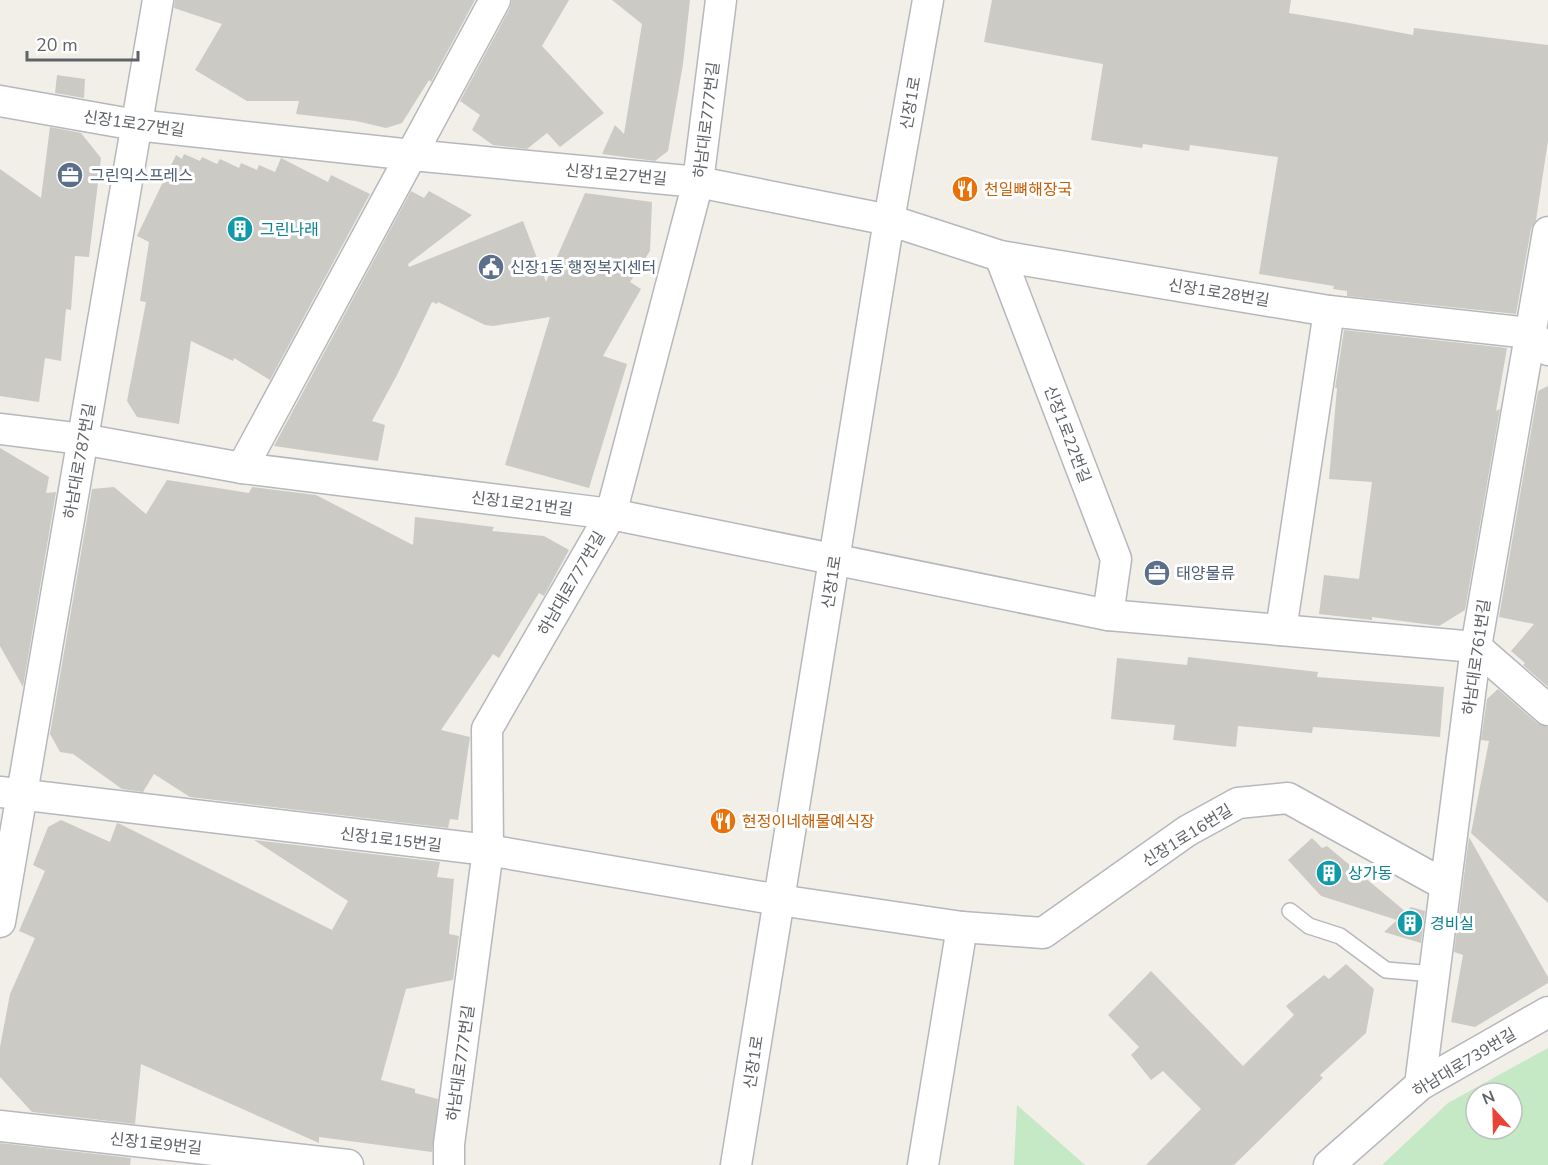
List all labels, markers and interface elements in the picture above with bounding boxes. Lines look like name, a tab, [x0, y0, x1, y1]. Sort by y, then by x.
scale bar	[27, 24, 138, 62]
text: 20 m	[36, 33, 78, 57]
street label: 하남대로777번길	[689, 61, 725, 180]
street label: 신장1로	[895, 75, 927, 132]
street label: 신장1로27번길	[82, 106, 186, 142]
office icon: 그린익스프레스	[55, 160, 85, 190]
street label: 신장1로27번길	[564, 160, 668, 190]
place label: 그린익스프레스	[90, 165, 193, 187]
restaurant icon: 천일뼈해장국	[950, 174, 980, 204]
place label: 천일뼈해장국	[984, 179, 1072, 201]
building icon: 그린나래	[225, 214, 255, 244]
place label: 그린나래	[260, 219, 319, 241]
public building icon: 신장1동 행정복지센터	[476, 252, 506, 282]
place label: 신장1동 행정복지센터	[510, 257, 656, 279]
street label: 신장1로28번길	[1167, 274, 1271, 312]
street label: 신장1로22번길	[1038, 383, 1096, 486]
street label: 하남대로787번길	[59, 402, 101, 521]
street label: 신장1로21번길	[470, 487, 574, 521]
street label: 하남대로777번길	[533, 527, 611, 640]
street label: 신장1로	[817, 554, 847, 610]
office icon: 태양물류	[1142, 558, 1172, 588]
place label: 태양물류	[1176, 563, 1235, 585]
street label: 하남대로761번길	[1458, 598, 1496, 717]
street label: 신장1로16번길	[1138, 799, 1237, 872]
restaurant icon: 현정이네해물예식장	[708, 806, 738, 836]
place label: 현정이네해물예식장	[742, 811, 875, 833]
street label: 신장1로15번길	[339, 823, 443, 857]
building icon: 상가동	[1314, 858, 1344, 888]
place label: 상가동	[1348, 863, 1392, 885]
building icon: 경비실	[1395, 908, 1425, 938]
place label: 경비실	[1430, 913, 1474, 935]
street label: 하남대로777번길	[442, 1004, 480, 1123]
street label: 하남대로739번길	[1409, 1023, 1520, 1102]
street label: 신장1로	[739, 1034, 769, 1090]
north arrow	[1464, 1081, 1524, 1141]
text: N	[1479, 1086, 1498, 1110]
street label: 신장1로9번길	[109, 1128, 203, 1160]

